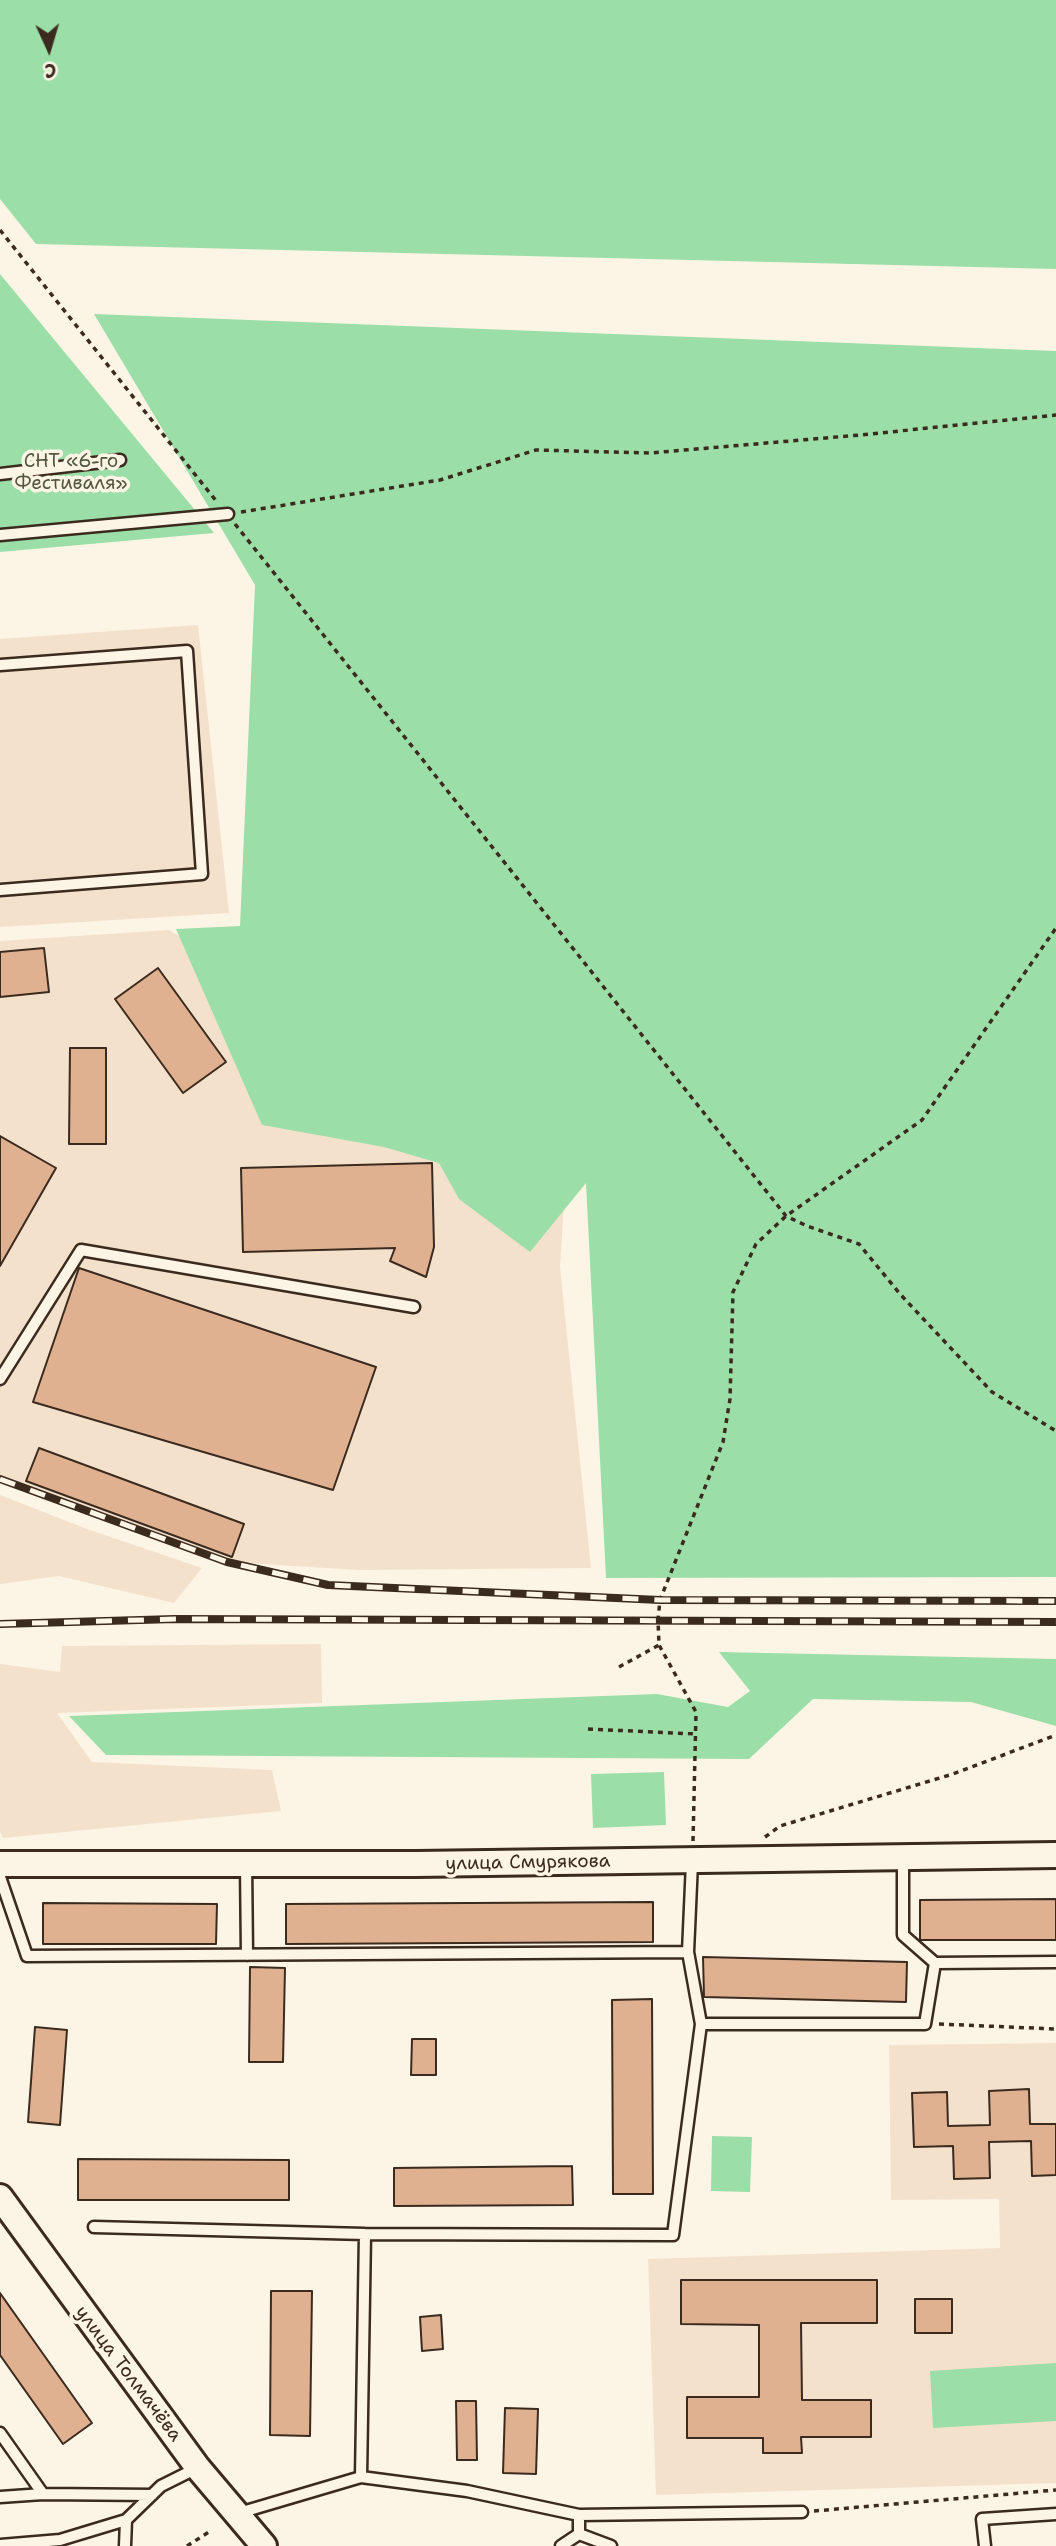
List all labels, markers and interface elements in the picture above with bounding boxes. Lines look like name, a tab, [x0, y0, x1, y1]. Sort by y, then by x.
north arrow	[14, 14, 84, 84]
text: С	[44, 58, 57, 83]
park label: СНТ «6-го Фестиваля»	[15, 451, 127, 495]
street label: улица Смурякова	[445, 1850, 611, 1876]
street label: улица Толмачёва	[70, 2302, 186, 2446]

